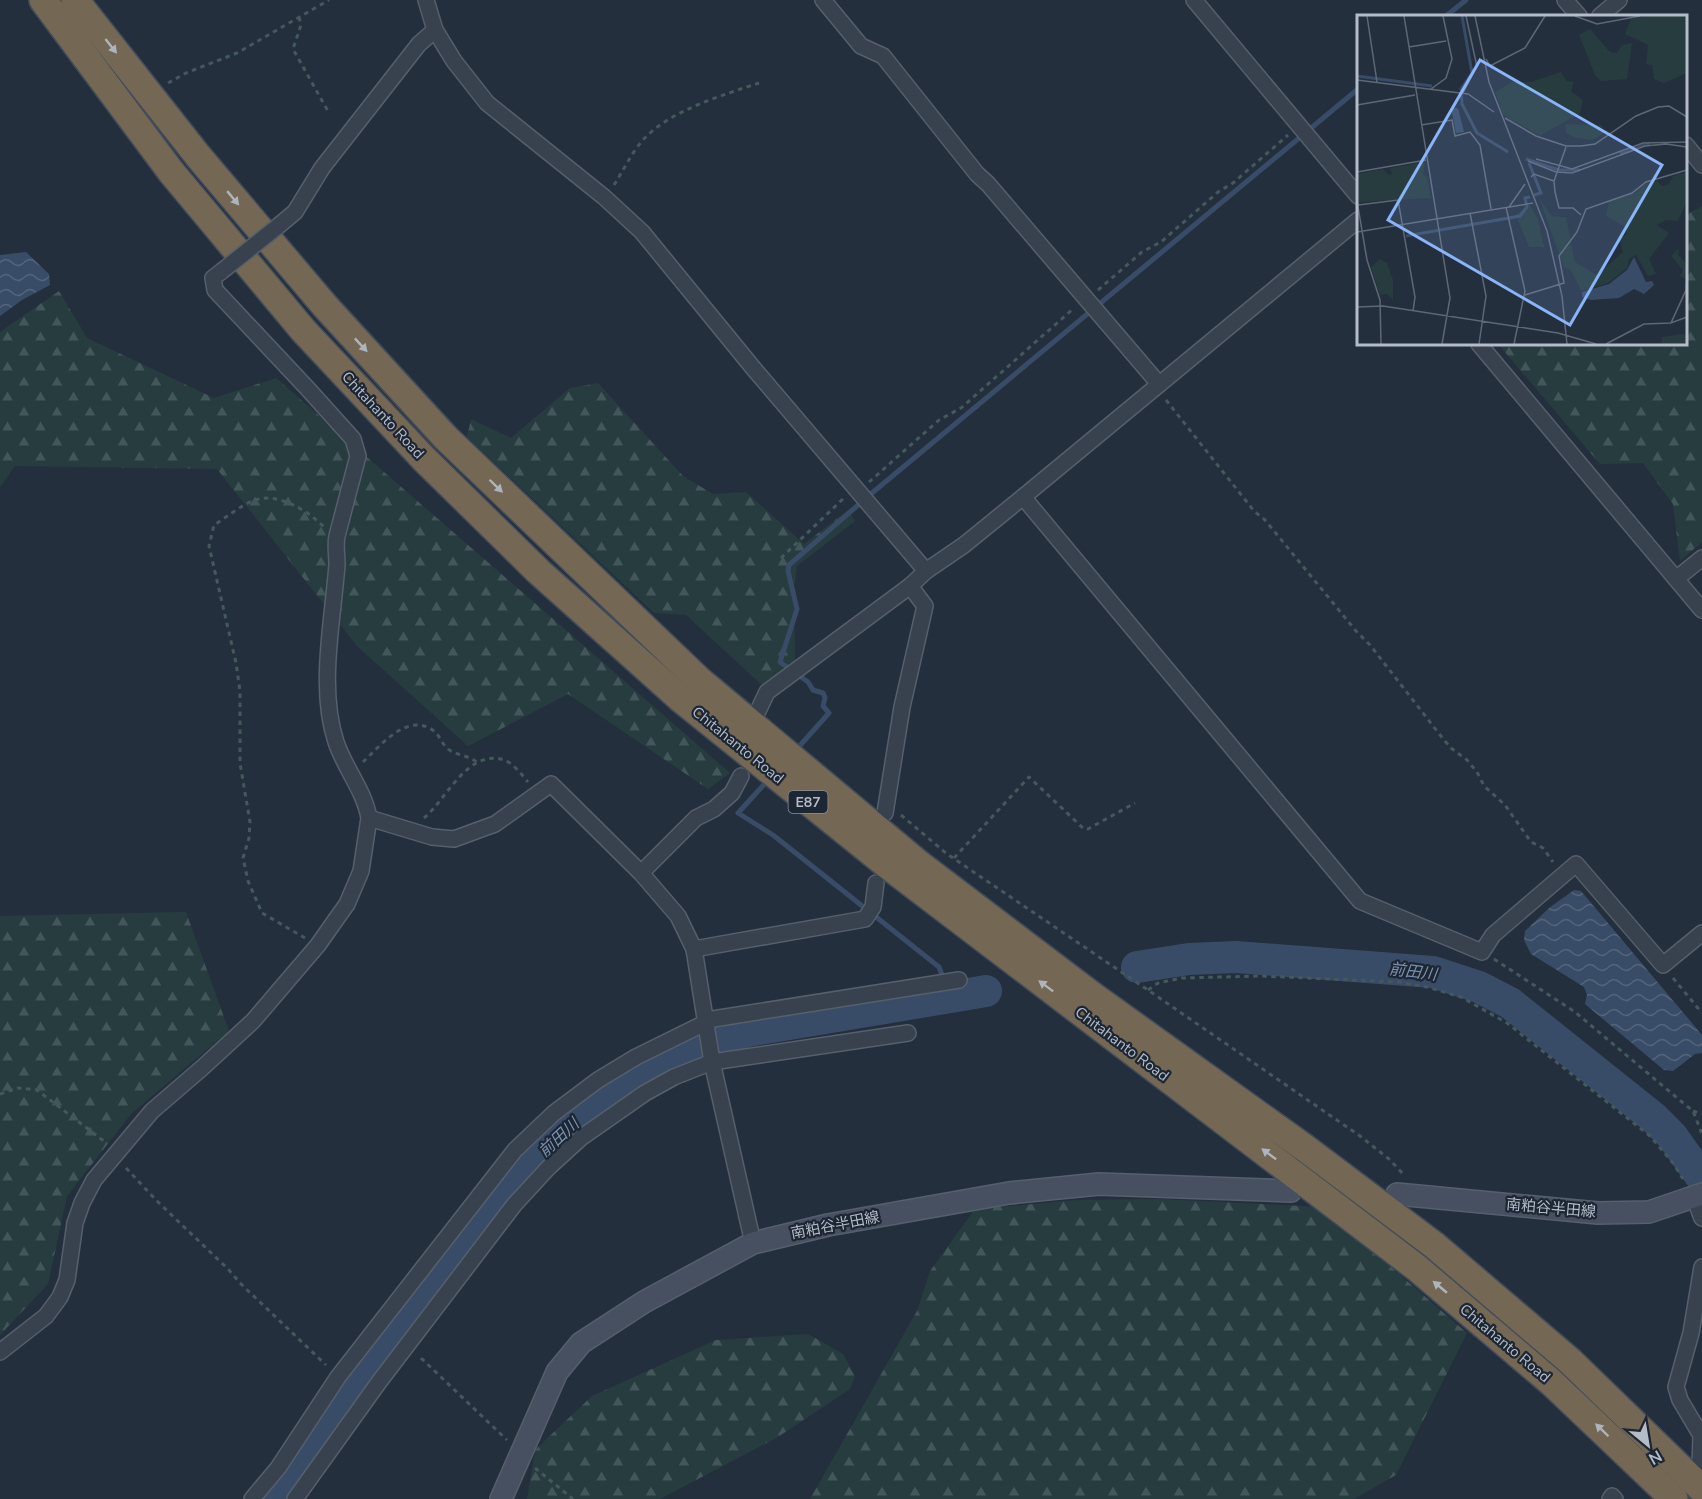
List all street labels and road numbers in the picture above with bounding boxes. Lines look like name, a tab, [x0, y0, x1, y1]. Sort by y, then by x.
street label: Chitahanto Road	[337, 367, 429, 463]
street label: Chitahanto Road	[688, 702, 788, 788]
road number: E87	[788, 791, 828, 813]
street label: Chitahanto Road	[1071, 1002, 1173, 1086]
street label: 南粕谷半田線	[1505, 1194, 1597, 1222]
street label: 南粕谷半田線	[789, 1207, 881, 1243]
street label: Chitahanto Road	[1455, 1299, 1555, 1387]

